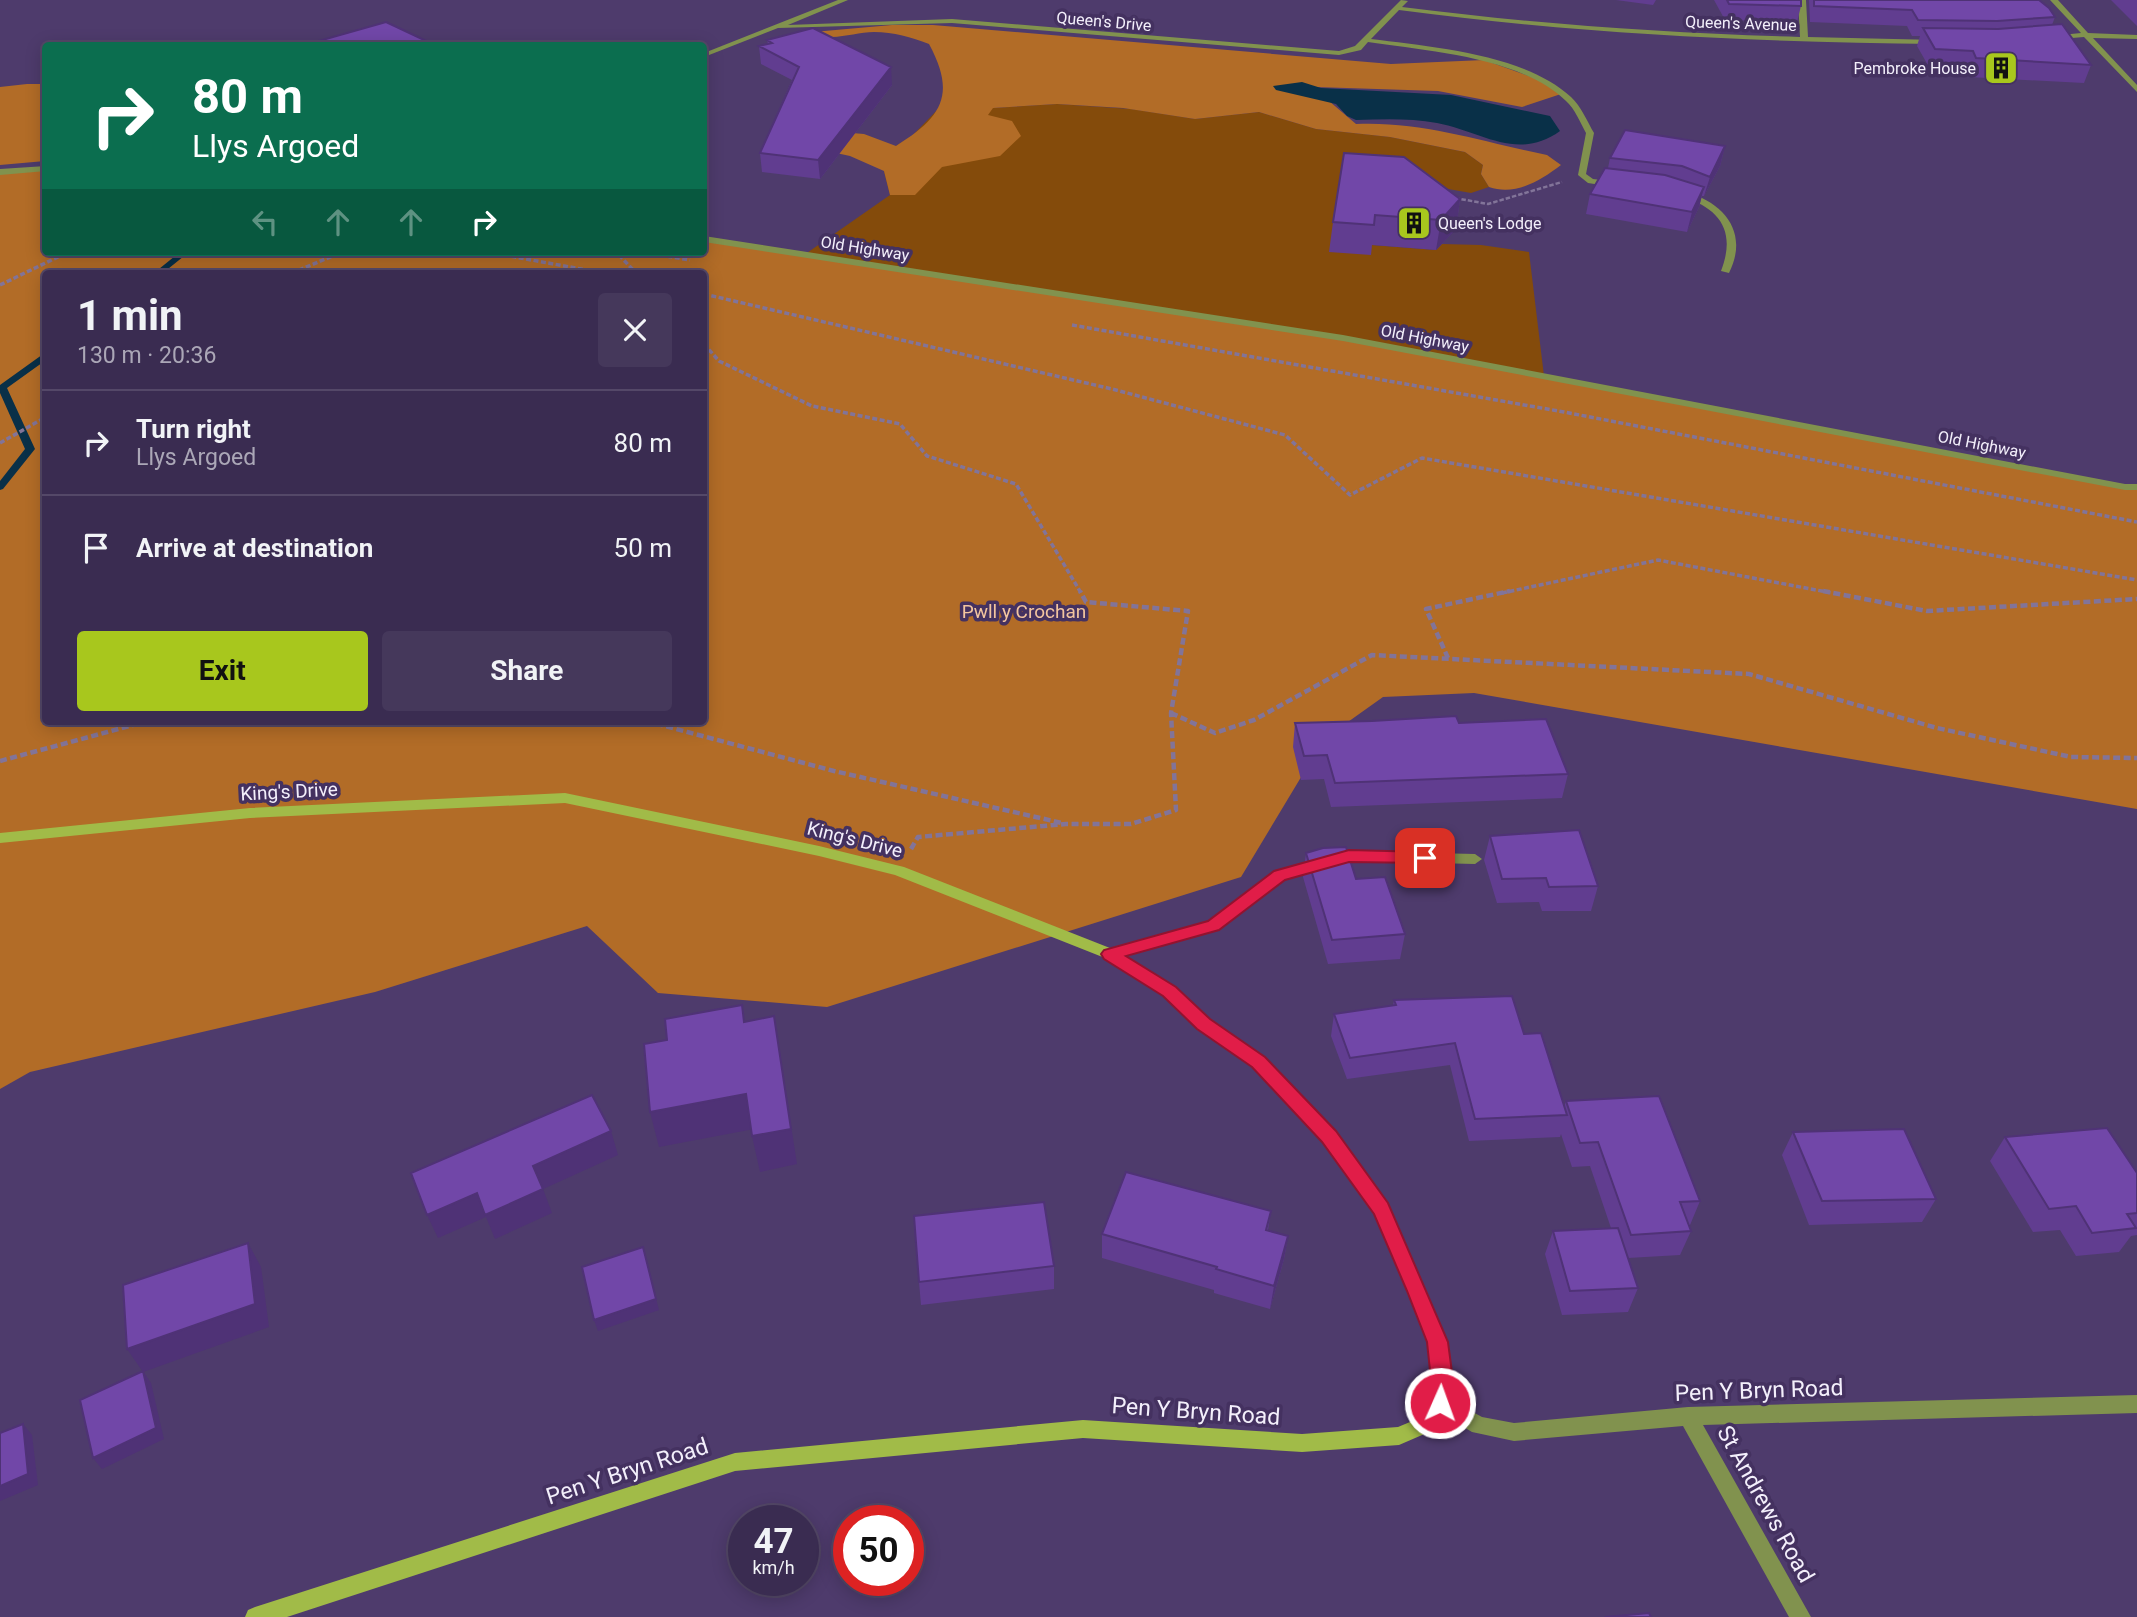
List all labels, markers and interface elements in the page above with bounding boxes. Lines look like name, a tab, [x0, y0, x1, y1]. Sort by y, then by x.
street label: Queen's Drive	[1056, 8, 1152, 35]
street label: Queen's Avenue	[1685, 12, 1797, 35]
building icon: Pembroke House	[1982, 49, 2020, 87]
place label: Pembroke House	[1854, 59, 1976, 78]
text: 80 m	[192, 68, 303, 125]
icon: right	[77, 70, 168, 161]
text: Llys Argoed	[192, 127, 359, 165]
icon: left	[246, 203, 284, 241]
icon: ahead	[319, 203, 357, 241]
icon: ahead	[392, 203, 430, 241]
icon: right	[465, 203, 503, 241]
building icon: Queen's Lodge	[1395, 204, 1433, 242]
place label: Queen's Lodge	[1438, 214, 1541, 233]
street label: Old Highway	[819, 232, 911, 265]
text: 1 min	[77, 291, 183, 340]
button: close	[598, 293, 672, 367]
street label: Old Highway	[1379, 321, 1471, 356]
text: 130 m · 20:36	[77, 342, 216, 369]
text: Turn right	[136, 414, 251, 444]
icon: right	[77, 424, 115, 462]
street label: Old Highway	[1936, 427, 2028, 462]
text: 80 m	[614, 428, 672, 458]
text: Llys Argoed	[136, 444, 256, 471]
icon: arrive	[77, 529, 115, 567]
text: Arrive at destination	[136, 533, 373, 563]
text: 50 m	[614, 533, 672, 563]
park label: Pwll y Crochan	[962, 600, 1086, 623]
button: Exit	[77, 631, 368, 711]
button: Share	[382, 631, 672, 711]
street label: King's Drive	[240, 777, 338, 806]
street label: King's Drive	[805, 817, 905, 862]
pin	[1395, 828, 1455, 888]
icon: arrive	[1406, 839, 1444, 877]
position arrow	[1403, 1366, 1477, 1440]
street label: Pen Y Bryn Road	[1674, 1374, 1844, 1407]
street label: Pen Y Bryn Road	[1111, 1392, 1281, 1431]
street label: St Andrews Road	[1711, 1421, 1820, 1587]
street label: Pen Y Bryn Road	[543, 1433, 712, 1510]
speed limit sign: 50	[833, 1505, 924, 1596]
text: 47	[753, 1521, 794, 1562]
text: km/h	[752, 1557, 795, 1578]

